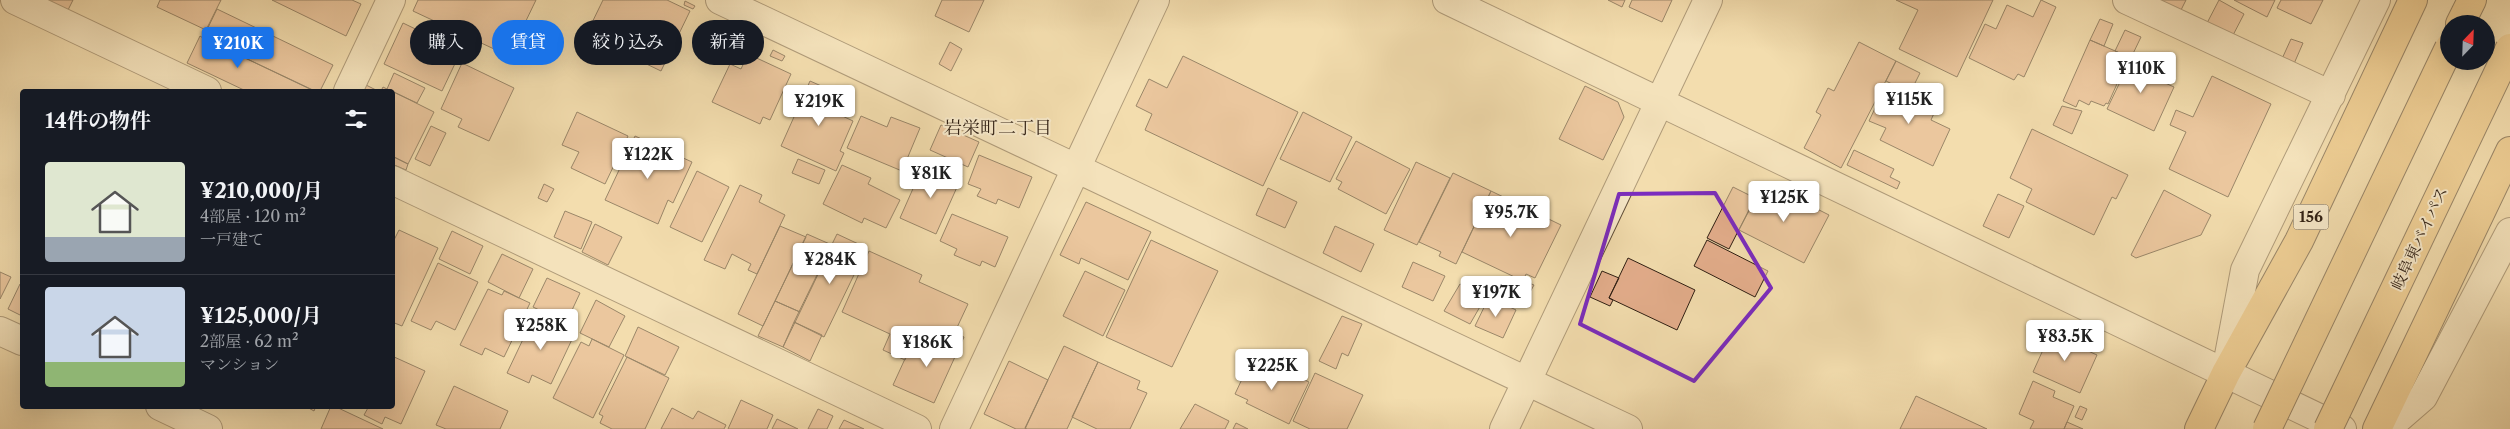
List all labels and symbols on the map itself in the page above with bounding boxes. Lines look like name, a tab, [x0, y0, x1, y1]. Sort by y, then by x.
north arrow	[2440, 15, 2495, 70]
pin: ¥210K	[203, 27, 273, 69]
pin: ¥110K	[2106, 52, 2176, 94]
pin: ¥115K	[1874, 82, 1944, 125]
pin: ¥219K	[784, 84, 854, 127]
district label: 岩栄町二丁目	[944, 117, 1052, 139]
pin: ¥122K	[613, 138, 683, 180]
pin: ¥81K	[901, 156, 961, 199]
pin: ¥125K	[1749, 180, 1819, 223]
street label: 岐阜東バイパス	[2386, 183, 2452, 293]
pin: ¥95.7K	[1470, 196, 1552, 238]
road number: 156	[2294, 204, 2328, 230]
pin: ¥284K	[795, 242, 865, 285]
pin: ¥197K	[1461, 276, 1531, 318]
pin: ¥258K	[506, 308, 576, 351]
pin: ¥83.5K	[2024, 320, 2106, 362]
pin: ¥186K	[892, 326, 962, 368]
pin: ¥225K	[1237, 348, 1307, 391]

